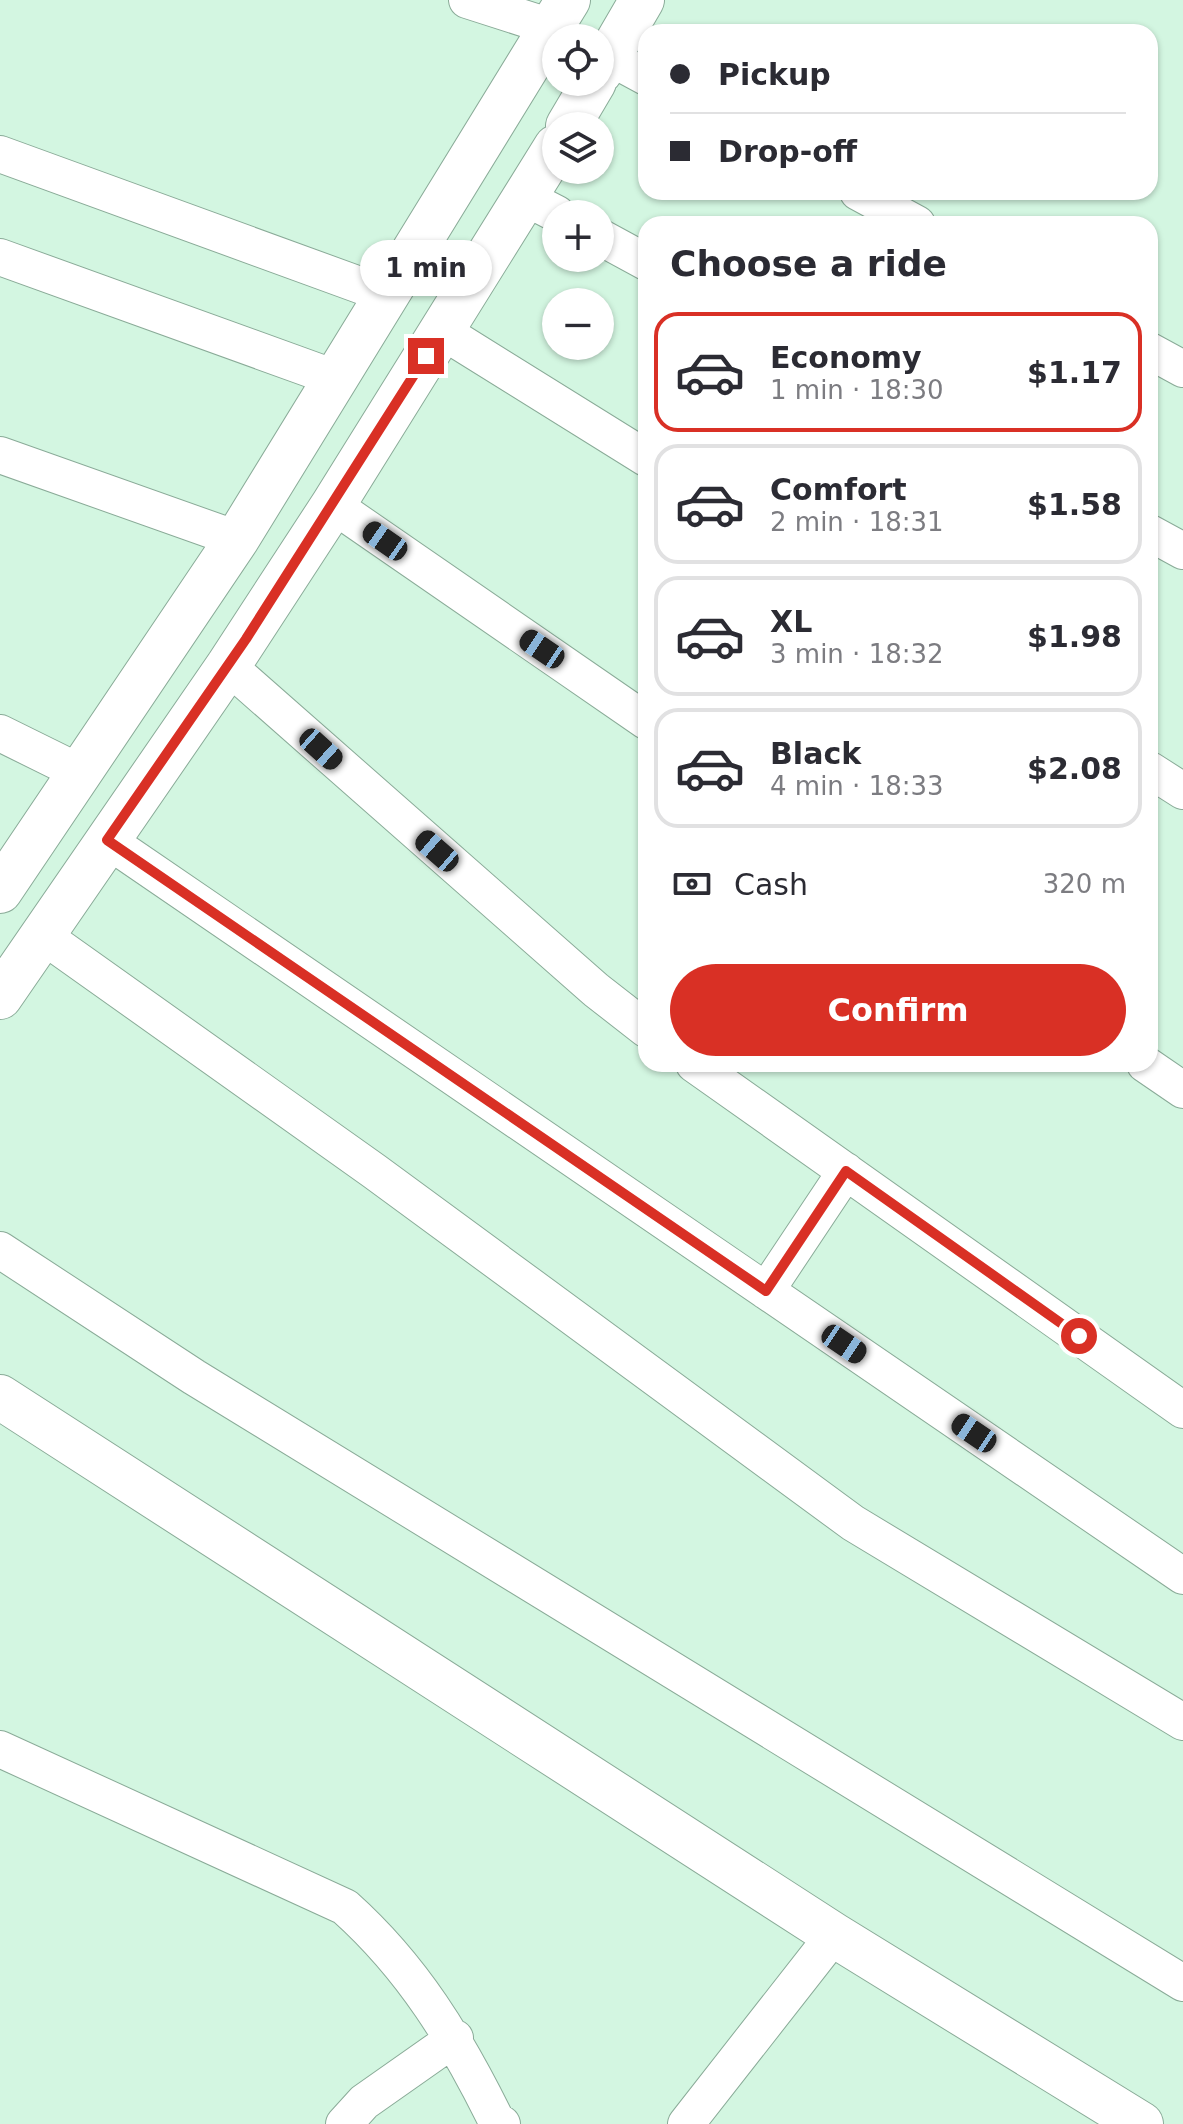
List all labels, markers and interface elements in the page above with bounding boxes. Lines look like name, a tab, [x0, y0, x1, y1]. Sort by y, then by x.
map controls	[542, 24, 614, 360]
button: locate	[542, 24, 614, 96]
text: Pickup	[718, 57, 831, 92]
button: layers	[542, 112, 614, 184]
text: Drop-off	[718, 134, 857, 169]
button: +	[542, 200, 614, 272]
callout: 1 min	[360, 240, 492, 296]
text: Choose a ride	[670, 243, 947, 284]
text: 1 min	[385, 253, 467, 283]
button: −	[542, 288, 614, 360]
icon: car	[674, 336, 746, 408]
route end	[408, 338, 444, 374]
text: Economy	[770, 340, 922, 375]
text: $1.17	[1027, 355, 1122, 390]
text: 1 min · 18:30	[770, 375, 944, 405]
icon: car	[674, 468, 746, 540]
text: Comfort	[770, 472, 907, 507]
text: $1.58	[1027, 487, 1122, 522]
text: 2 min · 18:31	[770, 507, 944, 537]
car	[358, 517, 412, 565]
icon: car	[674, 600, 746, 672]
text: XL	[770, 604, 812, 639]
text: $1.98	[1027, 619, 1122, 654]
car	[515, 626, 569, 672]
text: 3 min · 18:32	[770, 639, 944, 669]
car	[295, 724, 347, 774]
icon: car	[674, 732, 746, 804]
text: Black	[770, 736, 861, 771]
text: $2.08	[1027, 751, 1122, 786]
text: 4 min · 18:33	[770, 771, 944, 801]
car	[411, 826, 463, 876]
icon: cash	[670, 862, 714, 906]
text: Cash	[734, 867, 808, 902]
text: 320 m	[1043, 869, 1126, 899]
button: Confirm	[670, 964, 1126, 1056]
route start	[1061, 1318, 1097, 1354]
car	[817, 1321, 871, 1367]
car	[947, 1410, 1001, 1456]

